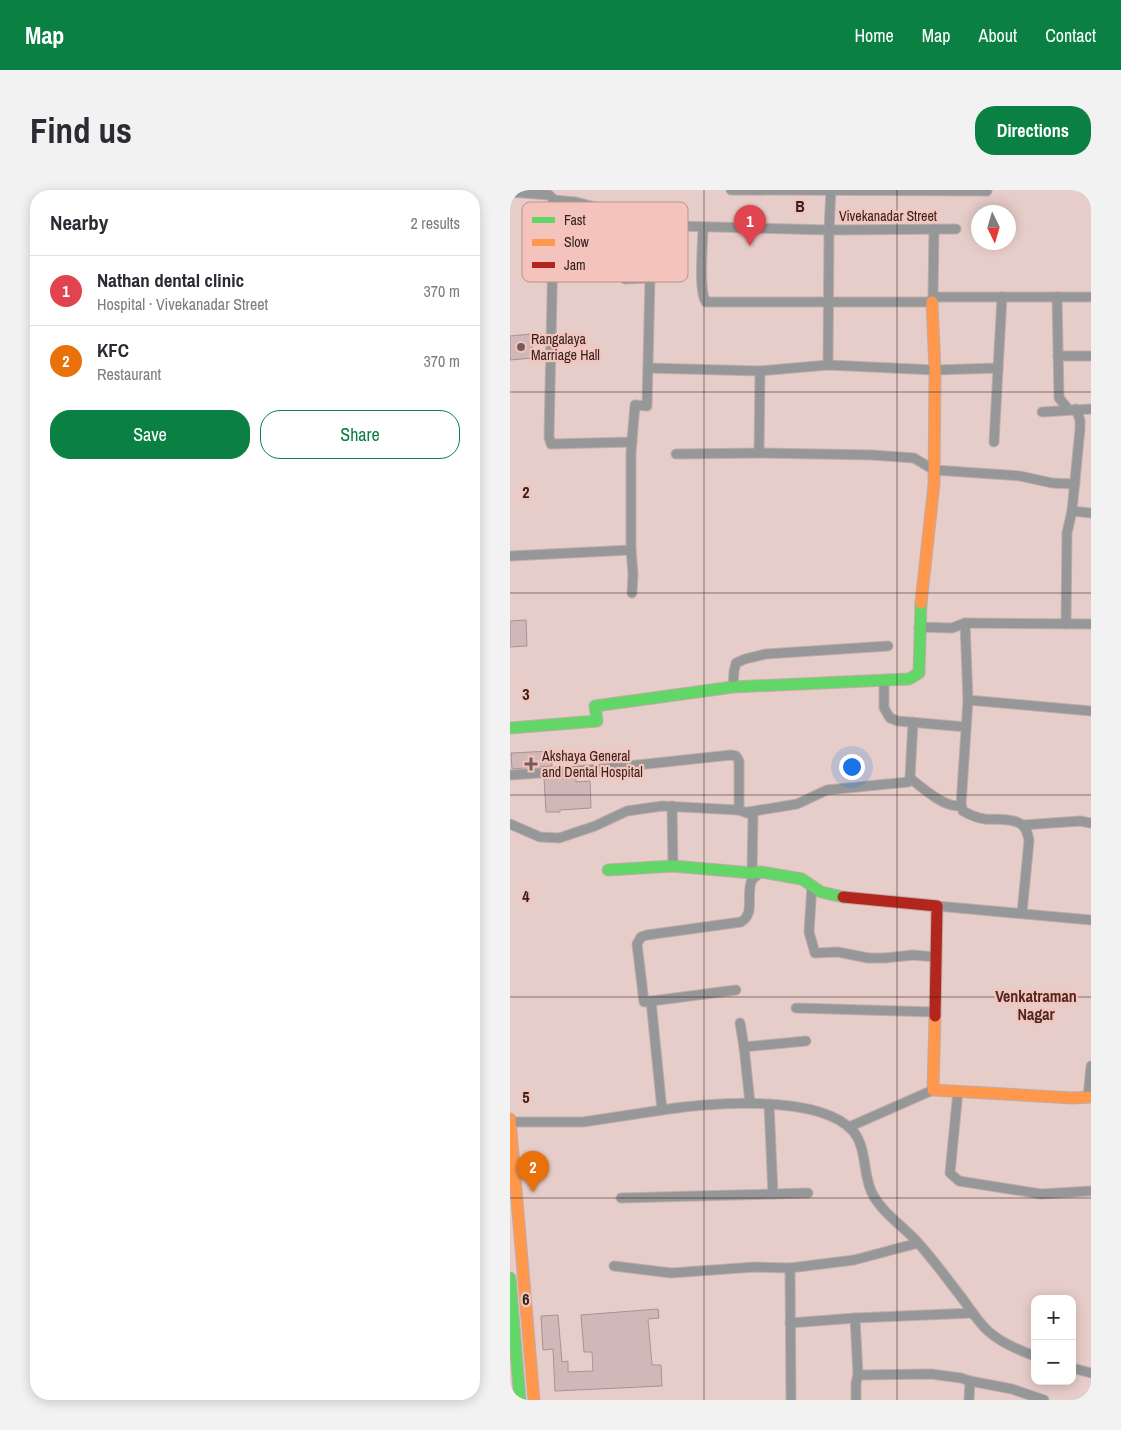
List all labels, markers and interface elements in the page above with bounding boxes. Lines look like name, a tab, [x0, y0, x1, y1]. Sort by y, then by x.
text: Map	[25, 19, 64, 51]
text: Home	[854, 23, 894, 48]
text: Map	[922, 23, 951, 48]
text: About	[979, 23, 1017, 48]
text: Contact	[1045, 23, 1096, 48]
button: Directions	[975, 106, 1091, 155]
text: Find us	[30, 107, 132, 154]
text: B	[795, 195, 805, 217]
legend	[522, 202, 688, 282]
pin: 1	[734, 205, 766, 246]
north arrow	[971, 205, 1016, 250]
street label: Vivekanadar Street	[839, 207, 937, 225]
text: Nearby	[50, 208, 108, 237]
text: Fast	[564, 211, 586, 229]
text: 2 results	[410, 212, 460, 234]
text: Slow	[564, 233, 590, 251]
text: Jam	[564, 256, 586, 274]
text: Nathan dental clinic	[97, 267, 244, 293]
text: 1	[62, 280, 70, 302]
text: 370 m	[424, 280, 460, 302]
text: Hospital · Vivekanadar Street	[97, 293, 268, 315]
place label: Rangalaya Marriage Hall	[531, 330, 600, 364]
text: KFC	[97, 337, 129, 363]
marker: Rangalaya Marriage Hall	[515, 341, 527, 353]
text: 2	[62, 350, 70, 372]
text: 370 m	[424, 350, 460, 372]
text: Restaurant	[97, 363, 161, 385]
button: Save	[50, 410, 250, 459]
button: Share	[260, 410, 460, 459]
text: 2	[522, 481, 530, 503]
text: 3	[522, 683, 530, 705]
place label: Akshaya General and Dental Hospital	[541, 747, 643, 781]
your location	[839, 754, 865, 780]
marker: Akshaya General and Dental Hospital	[524, 757, 538, 771]
text: 4	[522, 885, 530, 907]
district label: Venkatraman Nagar	[995, 985, 1077, 1025]
text: 5	[522, 1086, 530, 1108]
pin: 2	[517, 1151, 549, 1192]
text: 6	[522, 1288, 530, 1310]
map controls	[1031, 1295, 1076, 1385]
button: +	[1031, 1295, 1076, 1340]
button: −	[1031, 1340, 1076, 1385]

